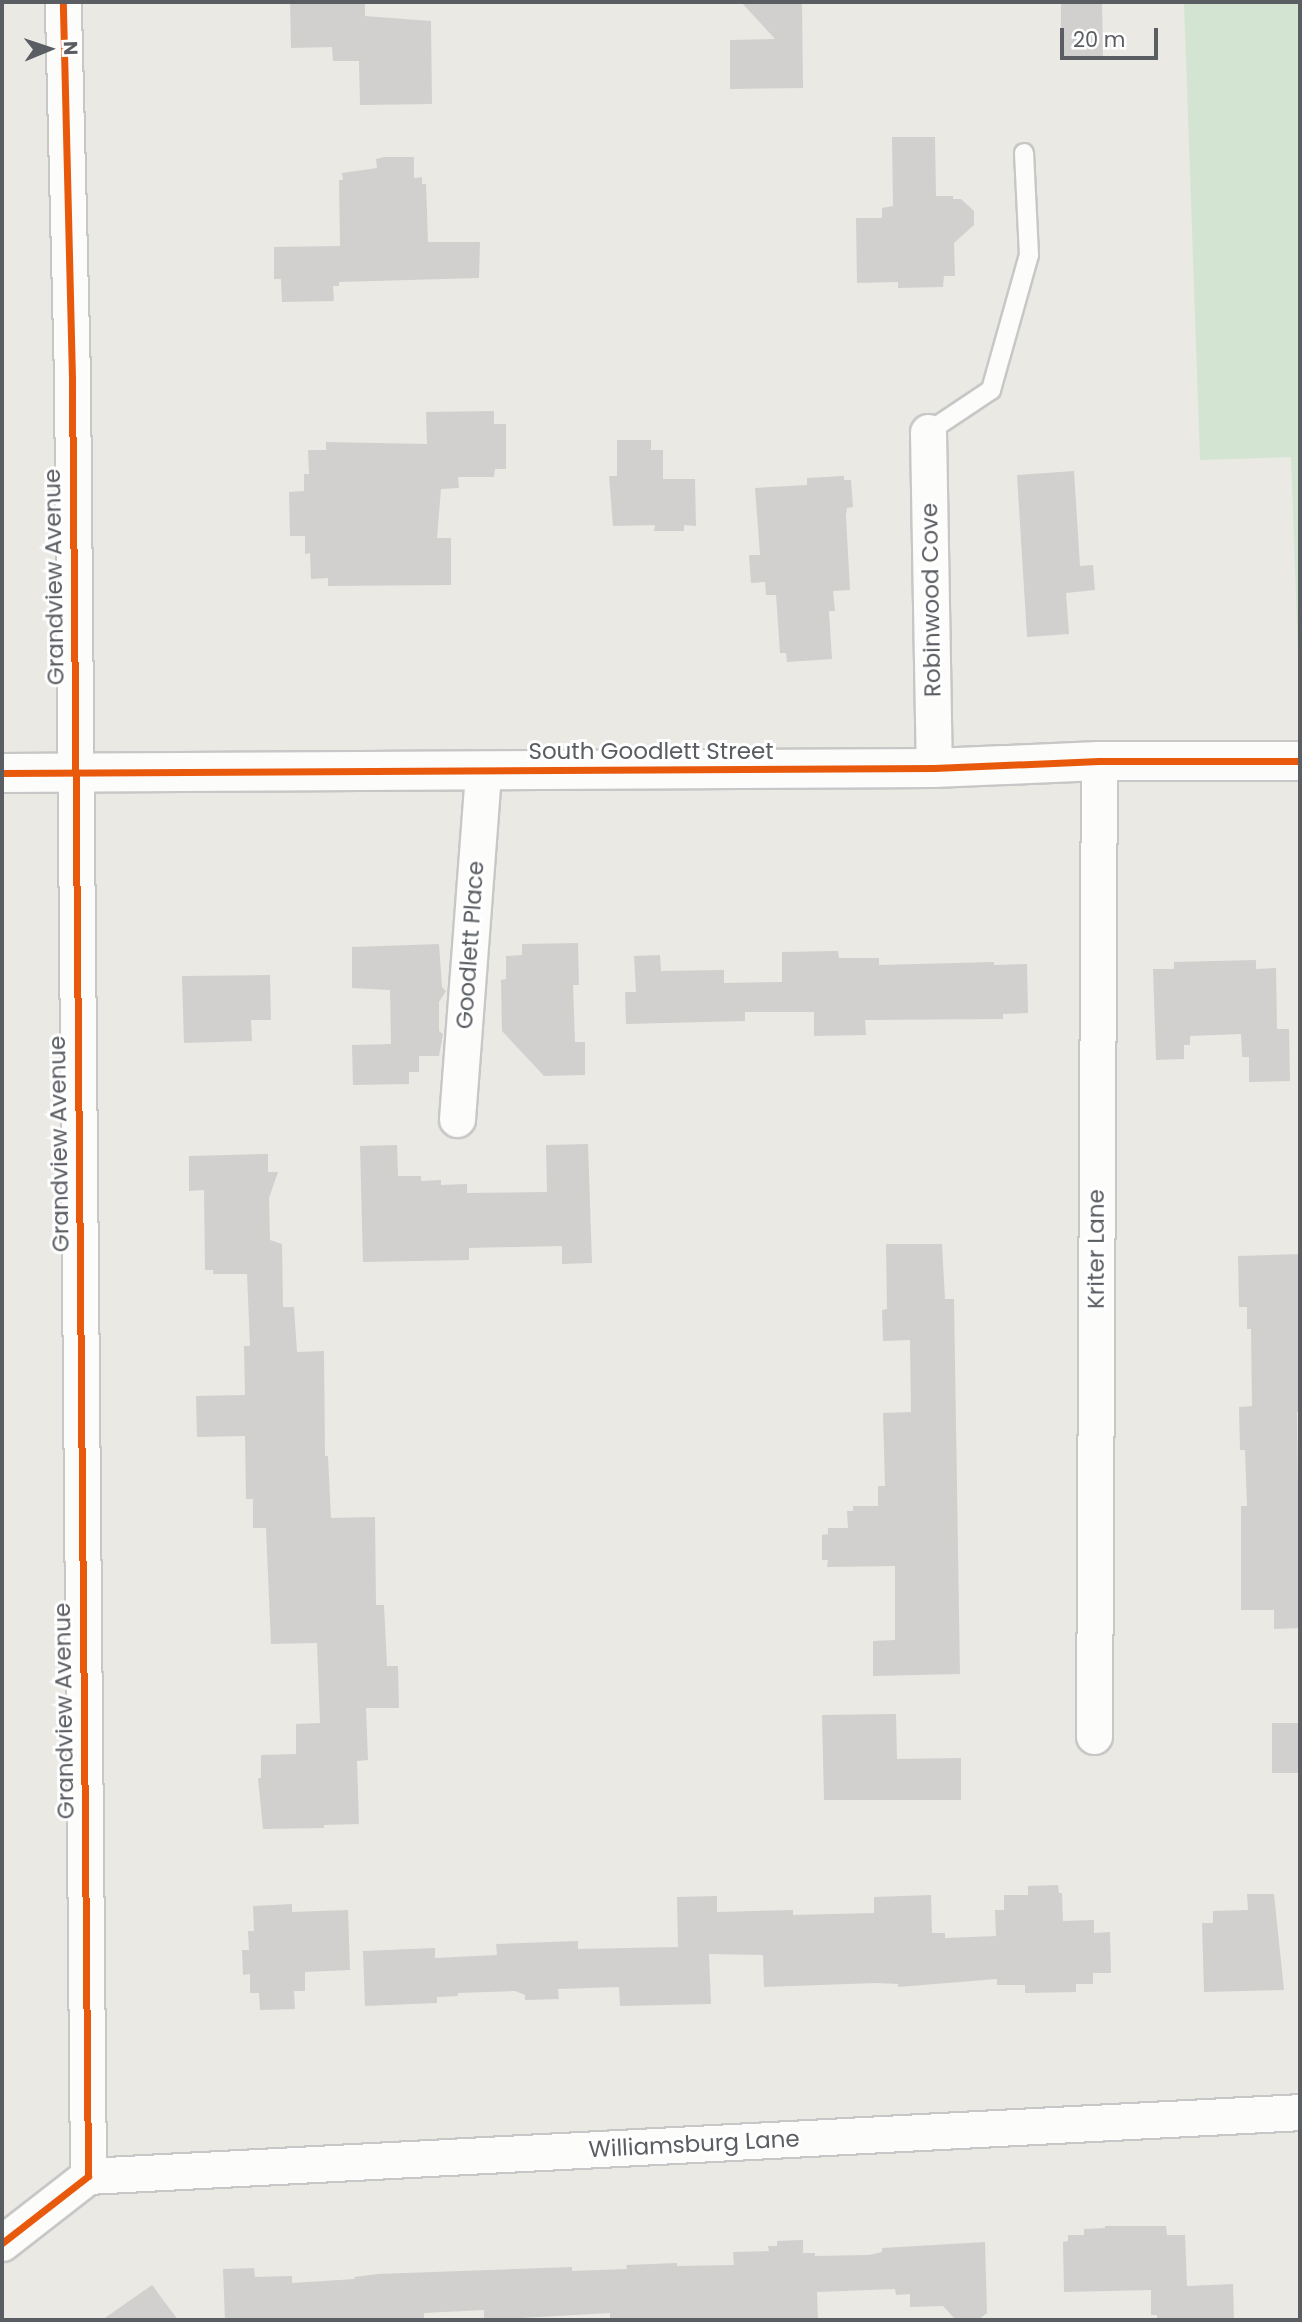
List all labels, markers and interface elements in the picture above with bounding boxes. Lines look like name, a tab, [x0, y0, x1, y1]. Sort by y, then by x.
north arrow	[14, 14, 84, 84]
scale bar	[1064, 14, 1162, 58]
text: 20 m	[1073, 25, 1126, 54]
text: N	[57, 41, 84, 56]
street label: Grandview Avenue	[38, 469, 70, 685]
street label: Robinwood Cove	[916, 503, 946, 697]
street label: South Goodlett Street	[528, 737, 774, 765]
street label: Goodlett Place	[450, 860, 490, 1030]
street label: Grandview Avenue	[43, 1036, 75, 1252]
street label: Kriter Lane	[1082, 1189, 1110, 1309]
street label: Grandview Avenue	[48, 1603, 80, 1819]
street label: Williamsburg Lane	[588, 2125, 800, 2163]

